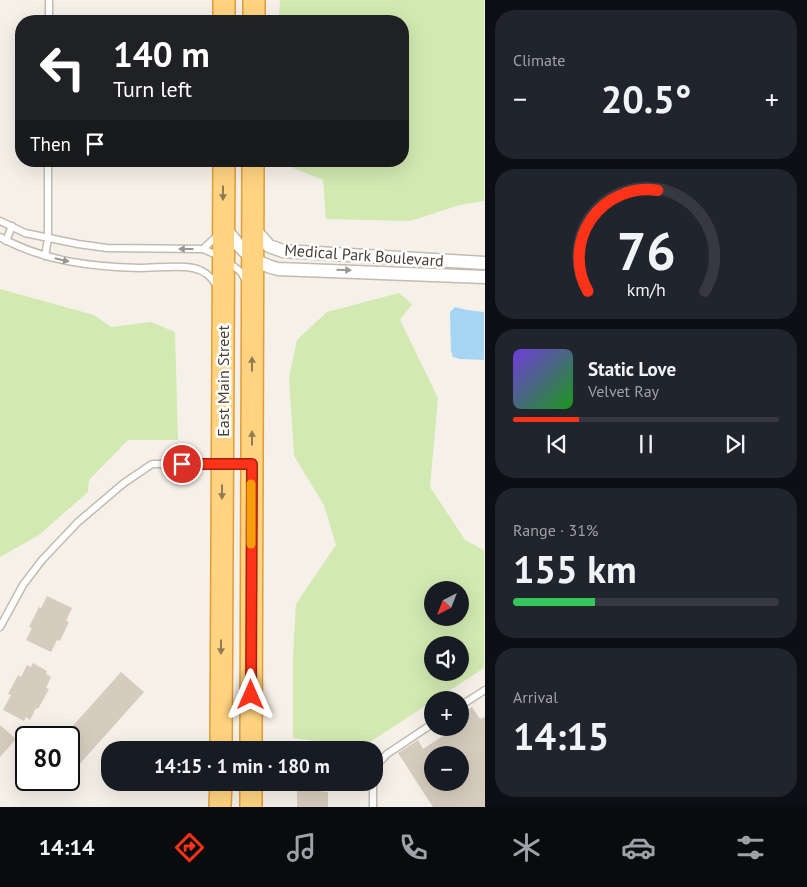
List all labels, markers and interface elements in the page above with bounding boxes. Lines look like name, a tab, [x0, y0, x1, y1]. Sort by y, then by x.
text: 140 m	[113, 31, 210, 77]
icon: left	[30, 35, 95, 100]
text: Climate	[513, 50, 565, 70]
text: 20.5°	[601, 74, 691, 123]
text: Turn left	[113, 75, 192, 103]
text: −	[513, 80, 527, 117]
text: +	[765, 80, 779, 117]
icon: arrive	[81, 130, 109, 158]
text: Then	[30, 132, 71, 156]
one-way arrow	[219, 186, 227, 202]
text: 76	[617, 217, 675, 284]
street label: Medical Park Boulevard	[284, 239, 444, 271]
one-way arrow	[177, 245, 193, 253]
one-way arrow	[54, 256, 69, 264]
one-way arrow	[336, 267, 352, 275]
text: km/h	[626, 278, 666, 301]
street label: East Main Street	[213, 325, 233, 437]
one-way arrow	[248, 356, 256, 372]
text: Static Love	[588, 357, 676, 381]
text: Velvet Ray	[588, 381, 659, 401]
one-way arrow	[248, 430, 256, 446]
icon: previous	[543, 430, 571, 458]
icon: pause	[632, 430, 660, 458]
icon: next	[721, 430, 749, 458]
pin	[161, 443, 203, 485]
icon: arrive	[168, 450, 196, 478]
one-way arrow	[218, 484, 226, 500]
text: Range · 31%	[513, 520, 598, 540]
text: 155 km	[513, 544, 637, 593]
north arrow	[424, 581, 469, 626]
map controls	[424, 581, 469, 791]
button: sound	[424, 636, 469, 681]
one-way arrow	[217, 639, 225, 655]
position arrow	[224, 668, 276, 720]
text: Arrival	[513, 687, 558, 707]
button: +	[424, 691, 469, 736]
text: 14:15	[513, 711, 609, 760]
speed limit sign: 80	[15, 726, 80, 791]
button: −	[424, 746, 469, 791]
text: 14:15 · 1 min · 180 m	[154, 754, 330, 778]
icon: directions	[172, 830, 207, 865]
icon: music	[284, 830, 319, 865]
icon: phone	[396, 830, 431, 865]
icon: climate	[509, 830, 544, 865]
icon: car	[621, 830, 656, 865]
icon: filters	[733, 830, 768, 865]
text: 14:14	[39, 833, 94, 861]

